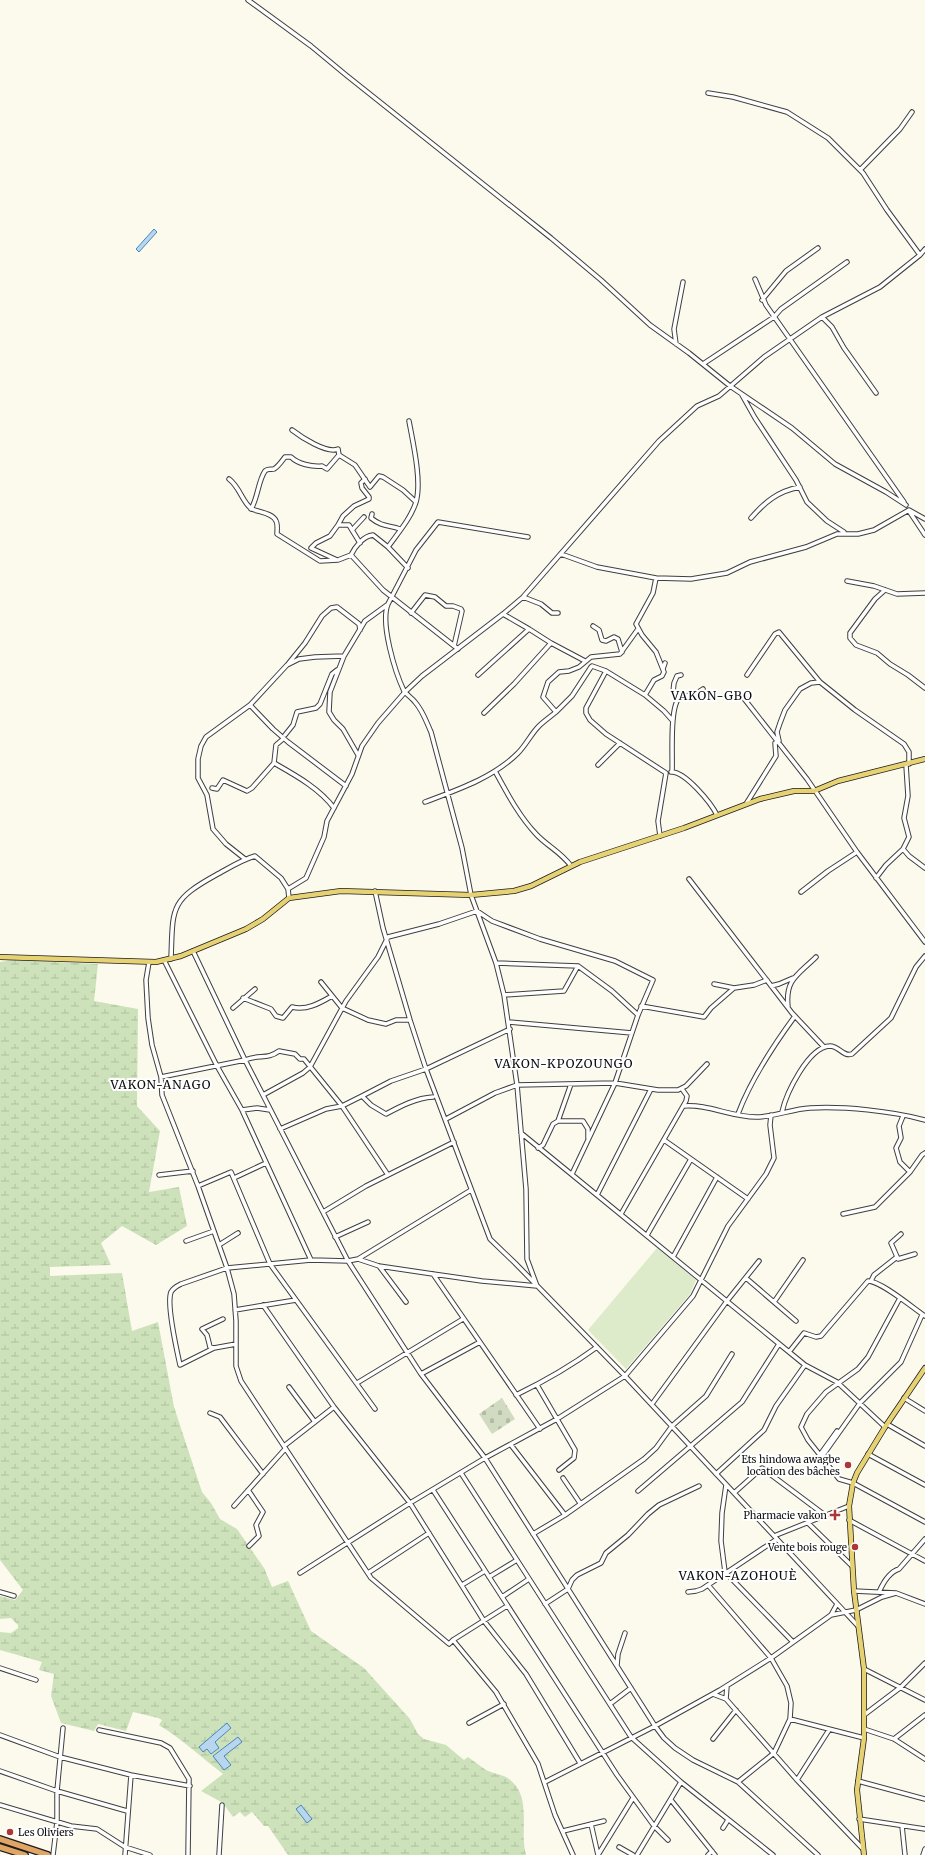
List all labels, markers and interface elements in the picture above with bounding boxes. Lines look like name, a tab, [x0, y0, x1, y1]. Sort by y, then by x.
district label: VAKON-GBO	[670, 688, 753, 703]
district label: VAKON-KPOZOUNGO	[494, 1056, 633, 1071]
district label: VAKON-ANAGO	[110, 1077, 211, 1092]
place label: Ets hindowa awagbe location des bâches	[741, 1453, 840, 1478]
marker: Ets hindowa awagbe location des bâches	[843, 1460, 853, 1470]
place label: Pharmacie vakon	[744, 1509, 827, 1522]
marker: Pharmacie vakon	[830, 1510, 840, 1520]
place label: Vente bois rouge	[767, 1541, 847, 1554]
marker: Vente bois rouge	[850, 1542, 860, 1552]
district label: VAKON-AZOHOUÈ	[678, 1568, 797, 1583]
place label: Les Oliviers	[18, 1826, 74, 1839]
marker: Les Oliviers	[5, 1827, 15, 1837]

